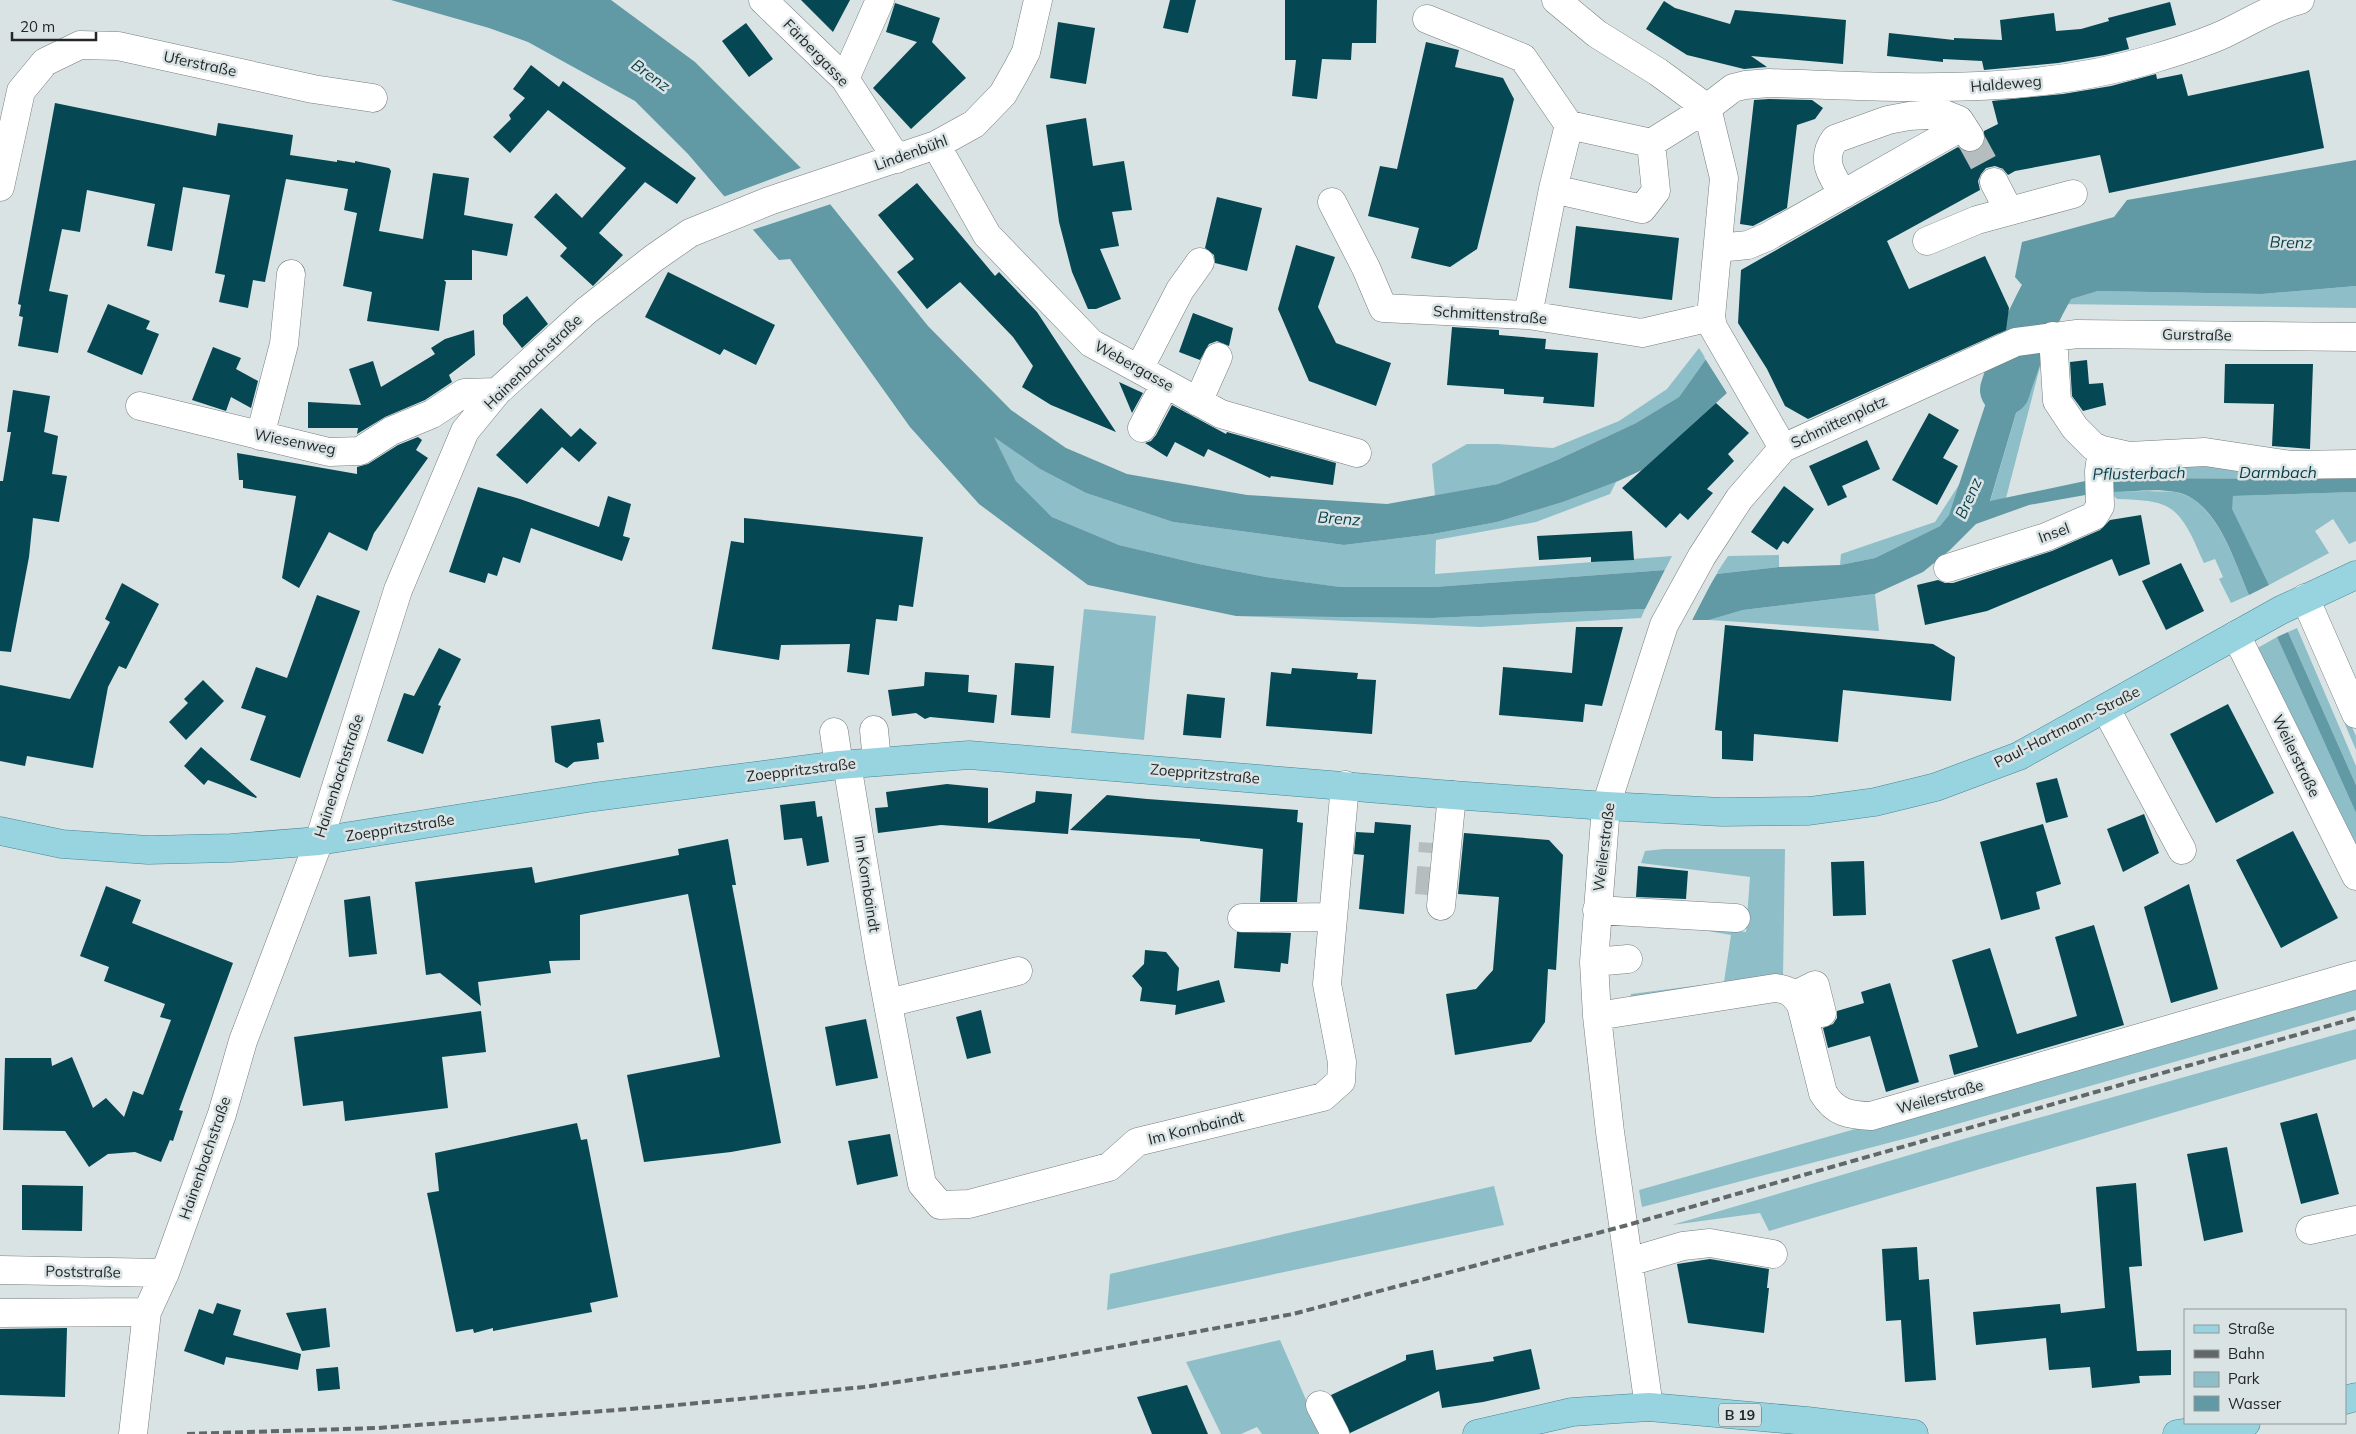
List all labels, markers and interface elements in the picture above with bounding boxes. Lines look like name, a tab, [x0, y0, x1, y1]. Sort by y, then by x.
scale bar	[12, 10, 96, 42]
street label: Färbergasse	[779, 15, 853, 90]
text: 20 m	[20, 17, 55, 36]
street label: Uferstraße	[162, 47, 238, 80]
water label: Brenz	[628, 54, 675, 96]
street label: Haldeweg	[1970, 71, 2042, 96]
street label: Lindenbühl	[872, 131, 950, 175]
water label: Brenz	[2269, 232, 2313, 252]
street label: Schmittenstraße	[1432, 301, 1548, 328]
street label: Hainenbachstraße	[480, 310, 586, 413]
street label: Gurstraße	[2162, 324, 2232, 345]
street label: Webergasse	[1091, 336, 1177, 395]
street label: Schmittenplatz	[1788, 391, 1890, 452]
street label: Wiesenweg	[253, 424, 338, 459]
water label: Pflusterbach	[2092, 462, 2186, 484]
water label: Darmbach	[2239, 462, 2317, 482]
water label: Brenz	[1950, 474, 1986, 522]
water label: Brenz	[1317, 507, 1362, 530]
street label: Insel	[2036, 518, 2072, 547]
street label: Paul-Hartmann-Straße	[1991, 682, 2143, 772]
street label: Weilerstraße	[2268, 711, 2325, 800]
street label: Hainenbachstraße	[310, 712, 367, 840]
street label: Zoeppritzstraße	[745, 753, 857, 786]
street label: Zoeppritzstraße	[1149, 759, 1261, 788]
street label: Weilerstraße	[1589, 801, 1618, 892]
street label: Zoeppritzstraße	[344, 810, 456, 845]
street label: Im Kornbaindt	[850, 834, 885, 934]
street label: Weilerstraße	[1894, 1075, 1985, 1118]
street label: Hainenbachstraße	[175, 1094, 234, 1222]
street label: Im Kornbaindt	[1146, 1106, 1246, 1149]
street label: Poststraße	[45, 1261, 121, 1282]
legend	[2184, 1309, 2346, 1424]
text: Straße	[2228, 1319, 2275, 1338]
text: Bahn	[2228, 1344, 2265, 1363]
text: Park	[2228, 1369, 2260, 1388]
text: Wasser	[2228, 1394, 2282, 1413]
road number: B 19	[1719, 1404, 1761, 1426]

